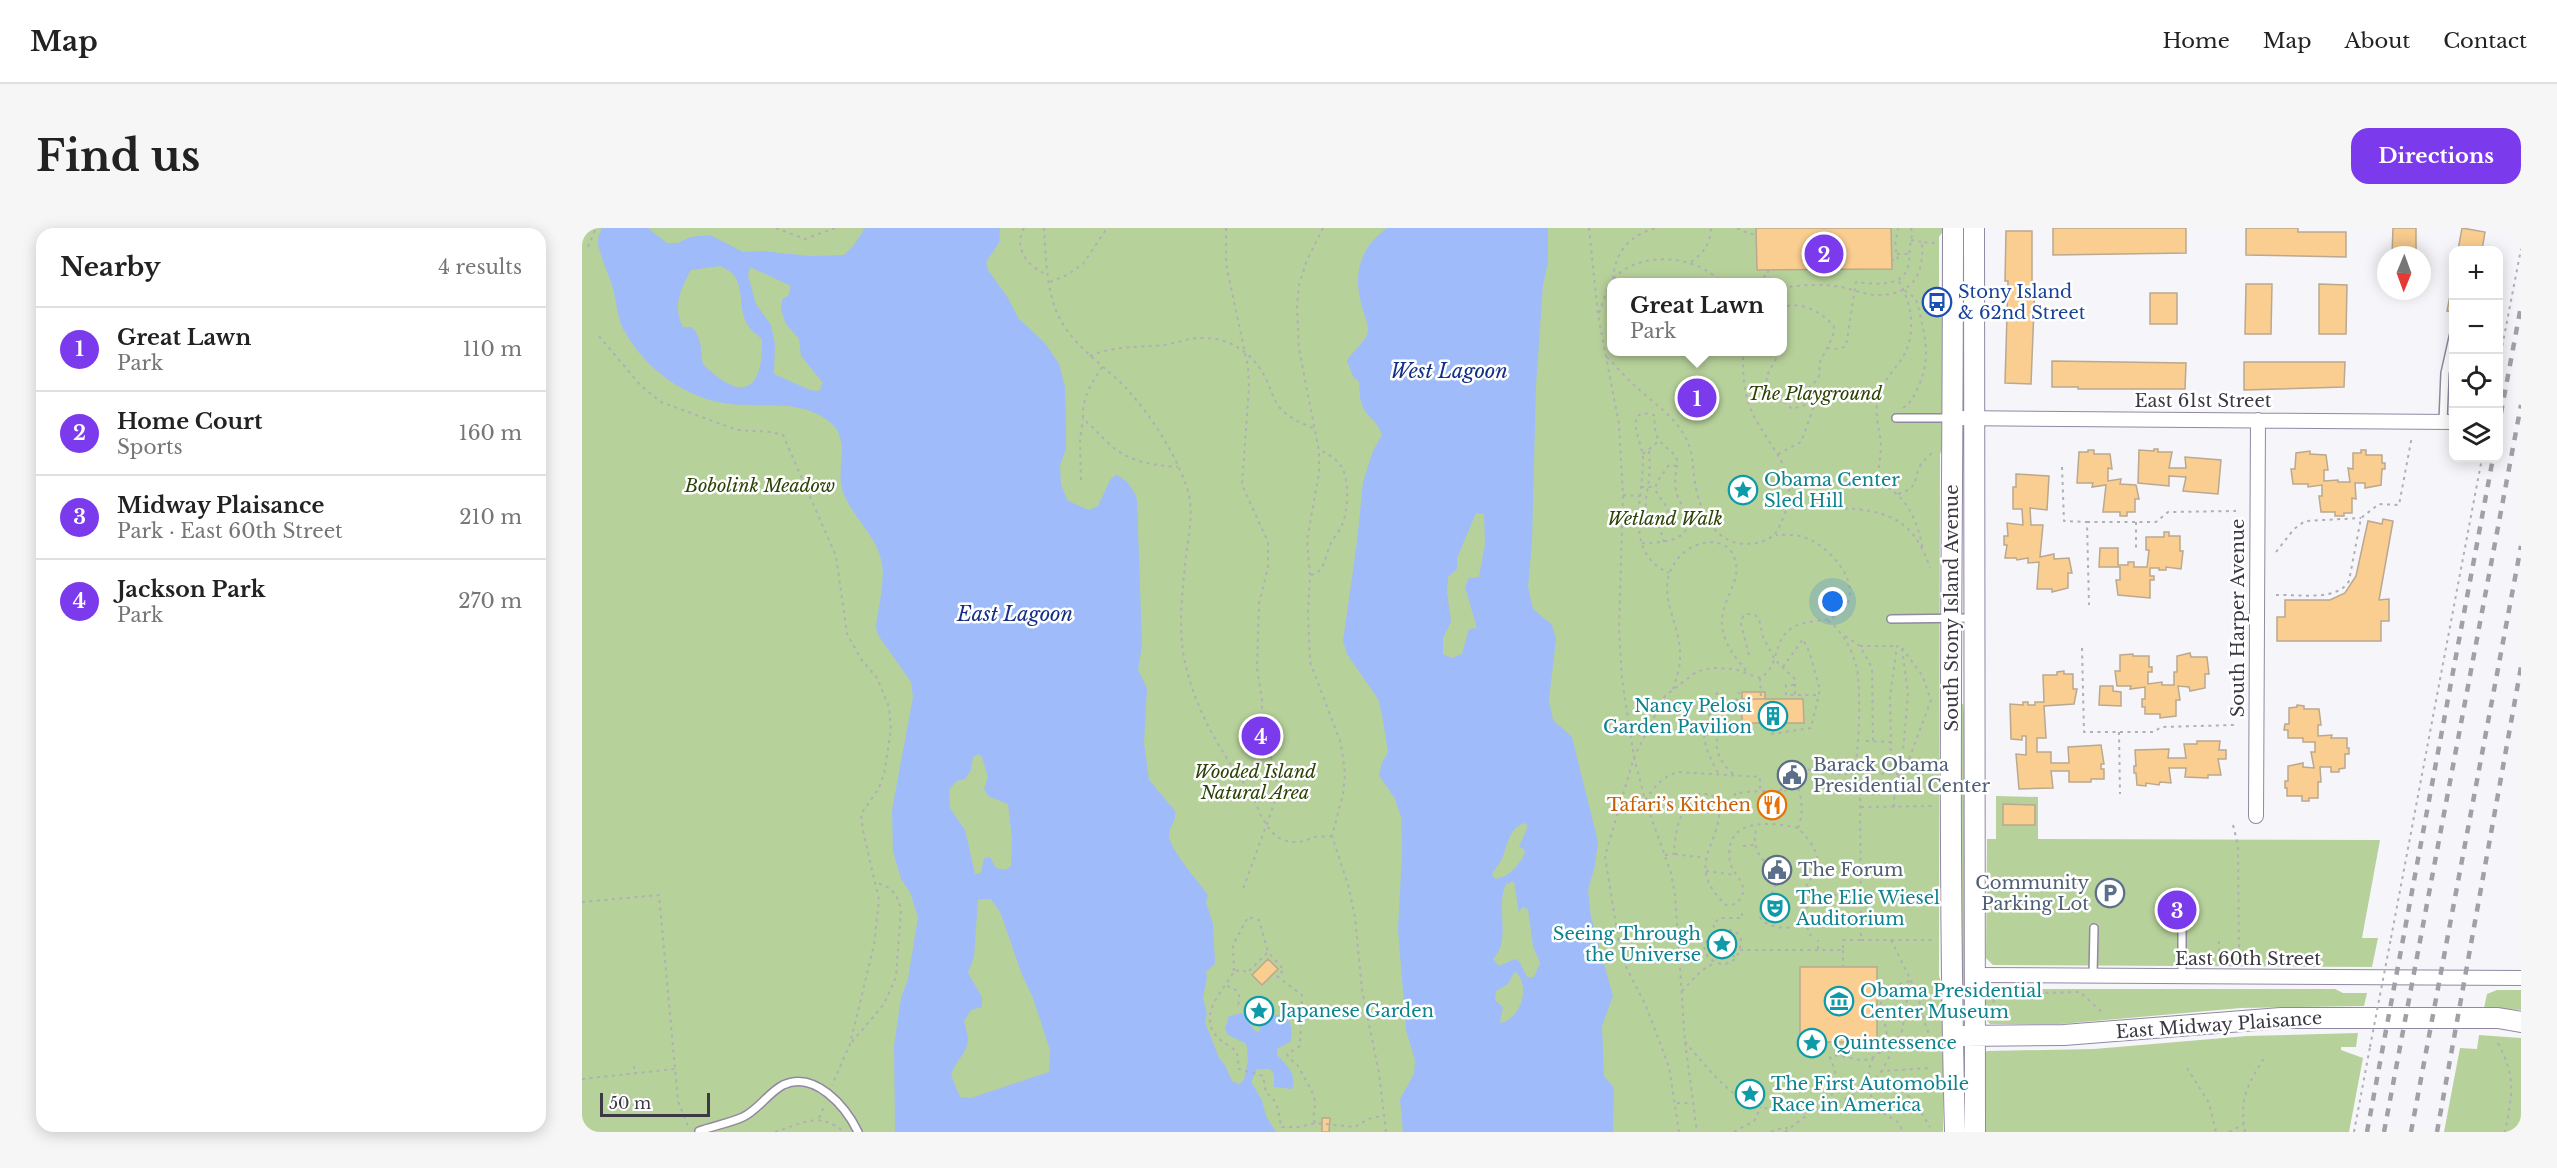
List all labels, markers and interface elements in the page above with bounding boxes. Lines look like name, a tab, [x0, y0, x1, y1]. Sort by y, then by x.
text: Map	[30, 24, 98, 59]
text: Home	[2163, 28, 2230, 54]
text: Map	[2263, 28, 2311, 54]
text: About	[2344, 28, 2410, 54]
text: Contact	[2443, 28, 2527, 54]
button: Directions	[2351, 128, 2521, 184]
text: Find us	[36, 130, 200, 182]
pin: 2	[1804, 231, 1844, 276]
north arrow	[2377, 246, 2431, 300]
map controls	[2449, 246, 2503, 462]
button: +	[2449, 246, 2503, 300]
text: Nearby	[60, 251, 161, 283]
text: 4 results	[438, 255, 522, 279]
popup	[1607, 278, 1787, 356]
place label: Stony Island & 62nd Street	[1958, 281, 2086, 324]
bus stop icon: Stony Island & 62nd Street	[1921, 286, 1953, 318]
text: Great Lawn	[1630, 292, 1764, 319]
button: −	[2449, 300, 2503, 354]
text: Park	[1630, 319, 1676, 343]
text: Great Lawn	[117, 324, 251, 351]
text: 1	[75, 337, 84, 361]
text: 110 m	[463, 337, 522, 361]
text: Park	[117, 351, 163, 375]
button: locate	[2449, 354, 2503, 408]
water label: West Lagoon	[1390, 359, 1508, 383]
pin: 1	[1678, 376, 1716, 420]
park label: The Playground	[1748, 383, 1882, 405]
street label: East 61st Street	[2134, 390, 2272, 412]
text: Home Court	[117, 408, 262, 435]
button: layers	[2449, 408, 2503, 462]
text: 2	[73, 421, 86, 445]
text: 160 m	[459, 421, 522, 445]
text: Sports	[117, 435, 183, 459]
place label: Obama Center Sled Hill	[1764, 469, 1900, 512]
place icon: Obama Center Sled Hill	[1727, 474, 1759, 506]
park label: Bobolink Meadow	[684, 475, 835, 497]
street label: South Stony Island Avenue	[1941, 485, 1963, 731]
text: Midway Plaisance	[117, 492, 324, 519]
text: 3	[73, 505, 86, 529]
text: 210 m	[459, 505, 522, 529]
park label: Wetland Walk	[1607, 508, 1723, 530]
text: Park · East 60th Street	[117, 519, 343, 543]
street label: South Harper Avenue	[2227, 519, 2249, 717]
text: Jackson Park	[117, 576, 265, 603]
your location	[1818, 587, 1847, 616]
text: 4	[73, 589, 86, 613]
text: 270 m	[458, 589, 522, 613]
water label: East Lagoon	[956, 602, 1073, 626]
text: Park	[117, 603, 163, 627]
place label: Nancy Pelosi Garden Pavilion	[1603, 695, 1752, 738]
building icon: Nancy Pelosi Garden Pavilion	[1757, 700, 1789, 732]
pin: 4	[1242, 714, 1280, 758]
place label: Barack Obama Presidential Center	[1813, 754, 1990, 797]
public building icon: Barack Obama Presidential Center	[1776, 759, 1808, 791]
park label: Wooded Island Natural Area	[1194, 761, 1316, 804]
restaurant icon: Tafari’s Kitchen	[1756, 789, 1788, 821]
place label: Tafari’s Kitchen	[1607, 794, 1751, 816]
public building icon: The Forum	[1761, 854, 1793, 886]
place label: The Forum	[1798, 859, 1903, 881]
place label: Community Parking Lot	[1975, 872, 2089, 915]
parking icon: Community Parking Lot	[2094, 877, 2126, 909]
place label: The Elie Wiesel Auditorium	[1795, 887, 1940, 930]
pin: 3	[2158, 888, 2196, 932]
theatre icon: The Elie Wiesel Auditorium	[1759, 892, 1791, 924]
place label: Seeing Through the Universe	[1553, 923, 1701, 966]
place icon: Seeing Through the Universe	[1706, 928, 1738, 960]
street label: East 60th Street	[2175, 948, 2321, 970]
place label: Obama Presidential Center Museum	[1860, 980, 2042, 1023]
museum icon: Obama Presidential Center Museum	[1823, 985, 1855, 1017]
place icon: Japanese Garden	[1243, 995, 1275, 1027]
place label: Japanese Garden	[1278, 1000, 1434, 1022]
street label: East Midway Plaisance	[2115, 1007, 2323, 1043]
place icon: Quintessence	[1796, 1027, 1828, 1059]
place label: Quintessence	[1833, 1032, 1957, 1054]
place label: The First Automobile Race in America	[1771, 1073, 1969, 1116]
place icon: The First Automobile Race in America	[1734, 1078, 1766, 1110]
scale bar	[600, 1090, 710, 1118]
text: 50 m	[609, 1093, 651, 1113]

